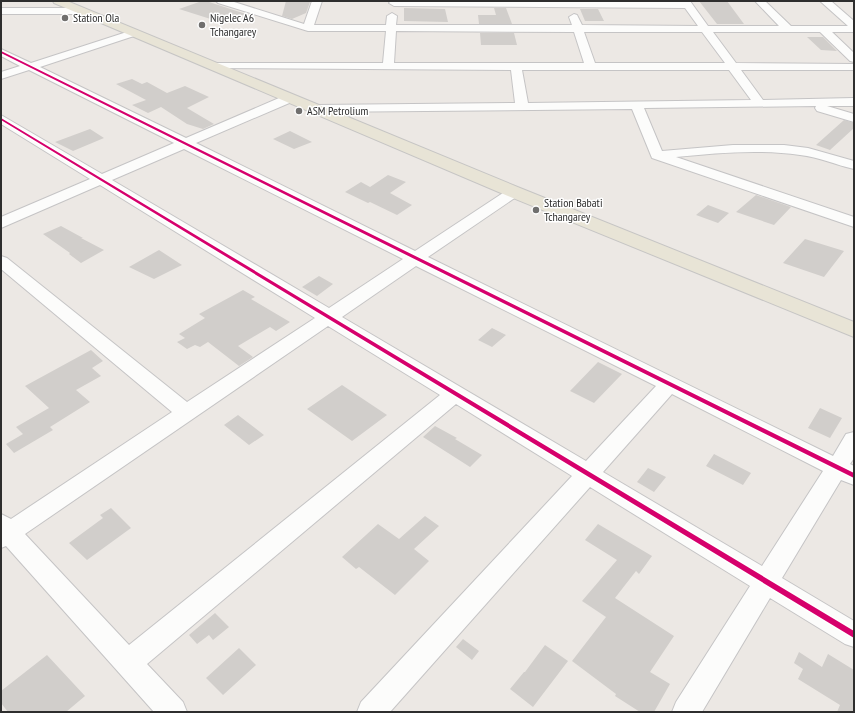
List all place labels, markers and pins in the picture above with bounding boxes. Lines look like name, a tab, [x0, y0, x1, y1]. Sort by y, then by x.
place label: Station Ola	[73, 10, 120, 25]
place label: Nigelec A6 Tchangarey	[210, 10, 257, 39]
marker: Station Ola	[60, 13, 70, 23]
marker: Nigelec A6 Tchangarey	[197, 20, 207, 30]
place label: ASM Petrolium	[307, 103, 368, 118]
marker: ASM Petrolium	[294, 106, 304, 116]
place label: Station Babati Tchangarey	[544, 195, 603, 224]
marker: Station Babati Tchangarey	[531, 205, 541, 215]

